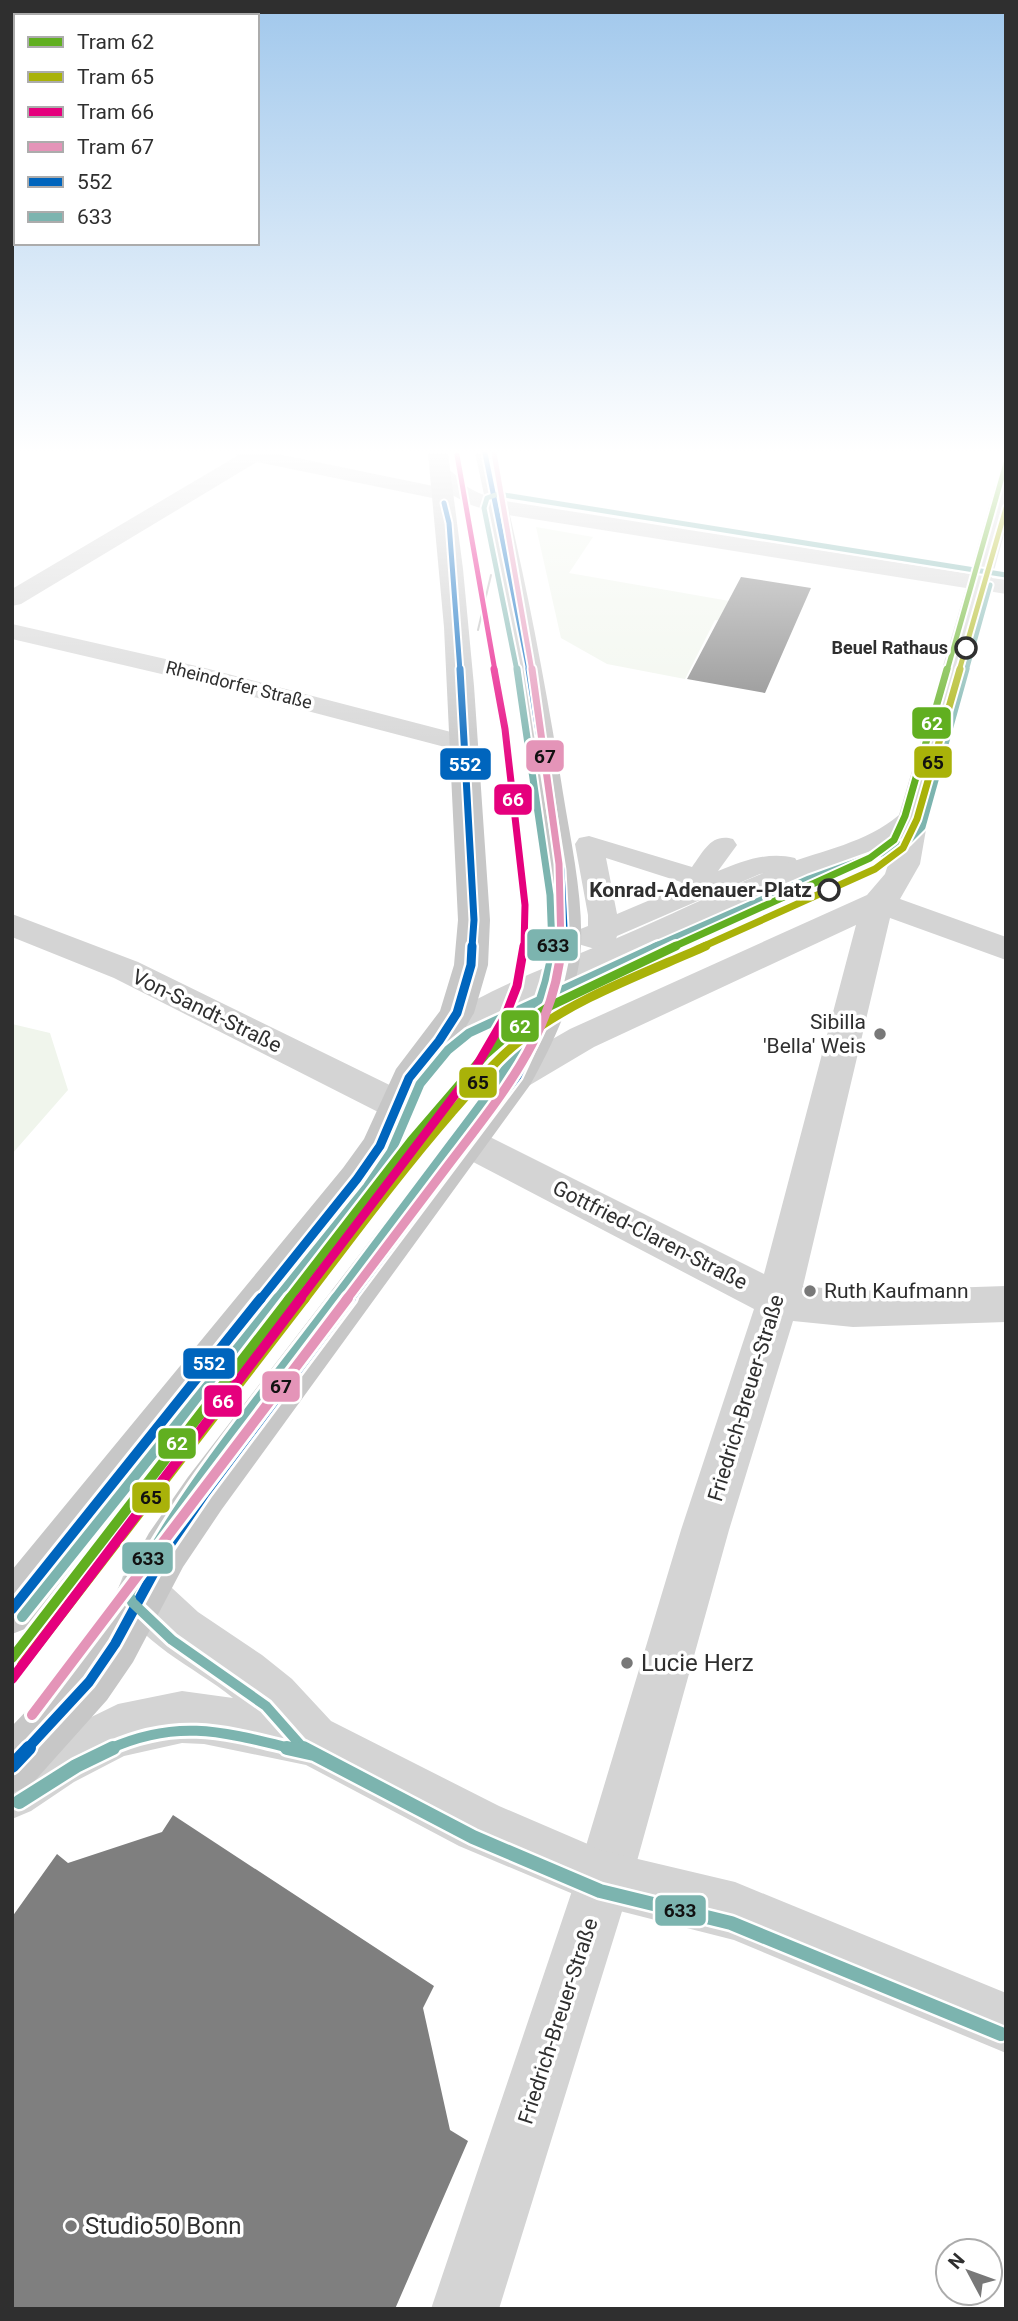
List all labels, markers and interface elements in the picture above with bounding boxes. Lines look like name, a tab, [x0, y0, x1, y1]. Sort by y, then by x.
legend	[14, 14, 259, 245]
text: Tram 62	[77, 30, 154, 54]
text: Tram 65	[77, 65, 154, 89]
text: Tram 66	[77, 100, 154, 124]
text: Tram 67	[77, 135, 154, 159]
text: 552	[77, 170, 113, 194]
text: 633	[77, 205, 112, 229]
place label: Beuel Rathaus	[831, 637, 948, 658]
marker: Beuel Rathaus	[955, 637, 977, 659]
street label: Rheindorfer Straße	[164, 656, 314, 713]
line badge: 62	[911, 706, 952, 740]
text: 62	[921, 712, 943, 735]
line badge: 67	[525, 739, 565, 773]
text: 67	[534, 745, 556, 768]
line badge: 65	[913, 745, 953, 779]
line badge: 552	[439, 747, 492, 781]
text: 65	[922, 751, 944, 774]
text: 552	[449, 753, 481, 776]
line badge: 66	[493, 783, 533, 816]
text: 66	[502, 788, 524, 811]
place label: Konrad-Adenauer-Platz	[589, 878, 812, 902]
marker: Konrad-Adenauer-Platz	[818, 879, 840, 901]
line badge: 633	[526, 928, 579, 962]
text: 633	[537, 934, 569, 957]
street label: Von-Sandt-Straße	[128, 964, 286, 1058]
line badge: 62	[500, 1009, 540, 1043]
place label: Sibilla 'Bella' Weis	[763, 1010, 866, 1058]
text: 62	[509, 1015, 531, 1038]
marker: Sibilla 'Bella' Weis	[872, 1026, 888, 1042]
line badge: 65	[458, 1066, 498, 1099]
text: 65	[467, 1071, 489, 1094]
street label: Gottfried-Claren-Straße	[549, 1175, 751, 1295]
place label: Ruth Kaufmann	[824, 1279, 969, 1303]
marker: Ruth Kaufmann	[802, 1283, 818, 1299]
street label: Friedrich-Breuer-Straße	[703, 1292, 789, 1504]
line badge: 552	[182, 1347, 236, 1380]
text: 552	[193, 1352, 225, 1375]
line badge: 67	[261, 1370, 301, 1403]
text: 67	[270, 1375, 292, 1398]
line badge: 66	[203, 1384, 243, 1418]
text: 66	[212, 1390, 234, 1413]
line badge: 62	[157, 1427, 197, 1460]
text: 62	[166, 1432, 188, 1455]
line badge: 65	[131, 1481, 171, 1514]
text: 65	[140, 1486, 162, 1509]
line badge: 633	[121, 1541, 174, 1575]
text: 633	[132, 1547, 164, 1570]
place label: Lucie Herz	[641, 1649, 754, 1677]
marker: Lucie Herz	[619, 1655, 635, 1671]
line badge: 633	[654, 1894, 707, 1927]
text: 633	[664, 1899, 696, 1922]
street label: Friedrich-Breuer-Straße	[513, 1915, 603, 2127]
place label: Studio50 Bonn	[85, 2212, 241, 2240]
marker: Studio50 Bonn	[63, 2218, 79, 2234]
north arrow	[934, 2237, 1004, 2307]
text: N	[943, 2249, 970, 2274]

